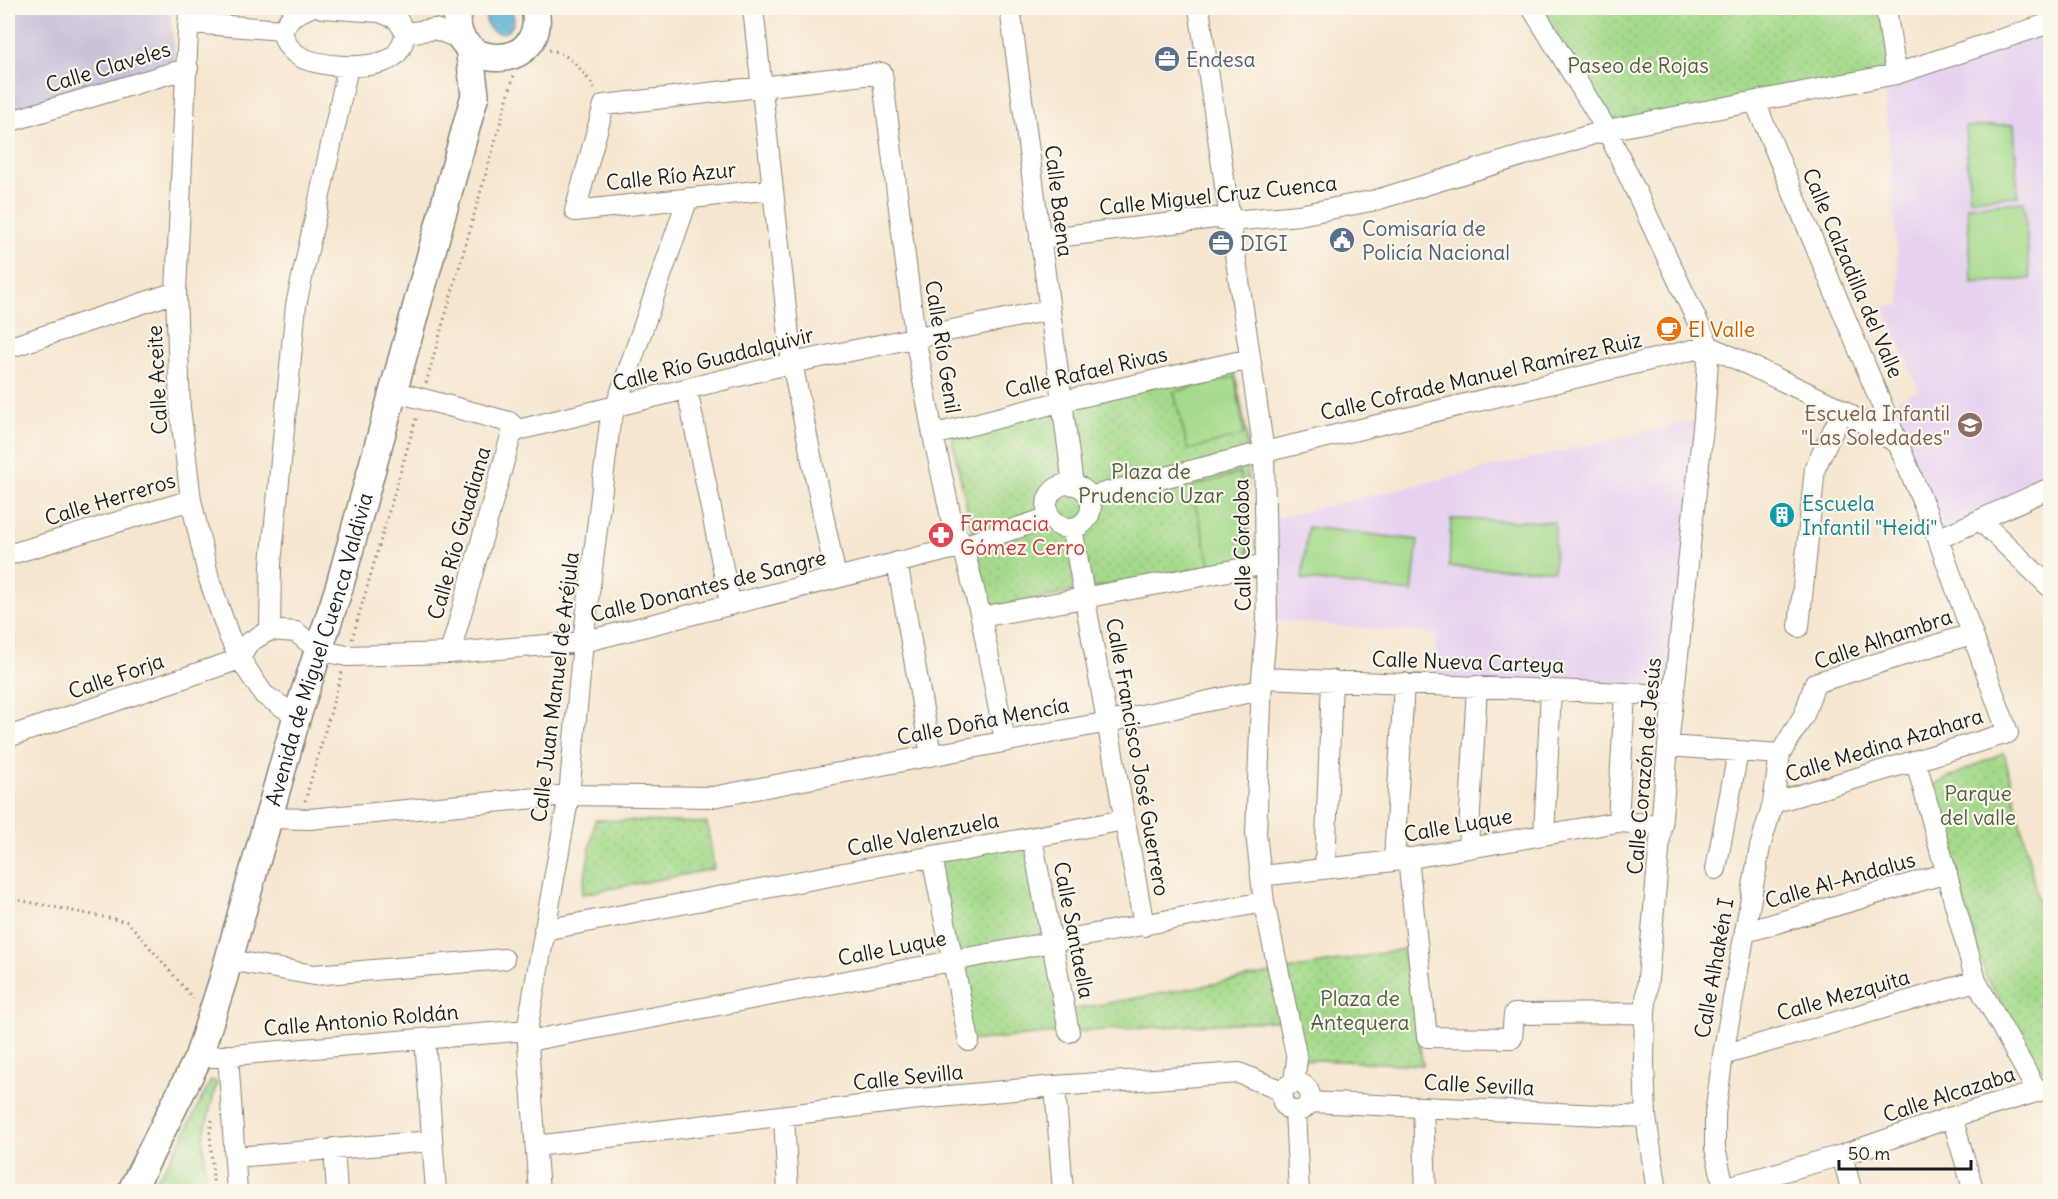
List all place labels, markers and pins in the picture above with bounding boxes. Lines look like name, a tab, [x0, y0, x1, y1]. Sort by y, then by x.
office icon: Endesa	[1152, 44, 1182, 74]
place label: Endesa	[1186, 46, 1256, 73]
place label: Comisaría de Policía Nacional	[1362, 215, 1510, 266]
public building icon: Comisaría de Policía Nacional	[1327, 225, 1357, 255]
office icon: DIGI	[1206, 228, 1236, 258]
place label: DIGI	[1240, 230, 1288, 257]
cafe icon: El Valle	[1654, 314, 1684, 344]
place label: El Valle	[1688, 316, 1755, 343]
place label: Escuela Infantil "Las Soledades"	[1801, 400, 1950, 451]
school or university icon: Escuela Infantil "Las Soledades"	[1955, 410, 1985, 440]
place label: Escuela Infantil "Heidi"	[1802, 490, 1937, 541]
building icon: Escuela Infantil "Heidi"	[1767, 500, 1797, 530]
place label: Farmacia Gómez Cerro	[960, 510, 1085, 561]
pharmacy icon: Farmacia Gómez Cerro	[926, 520, 956, 550]

